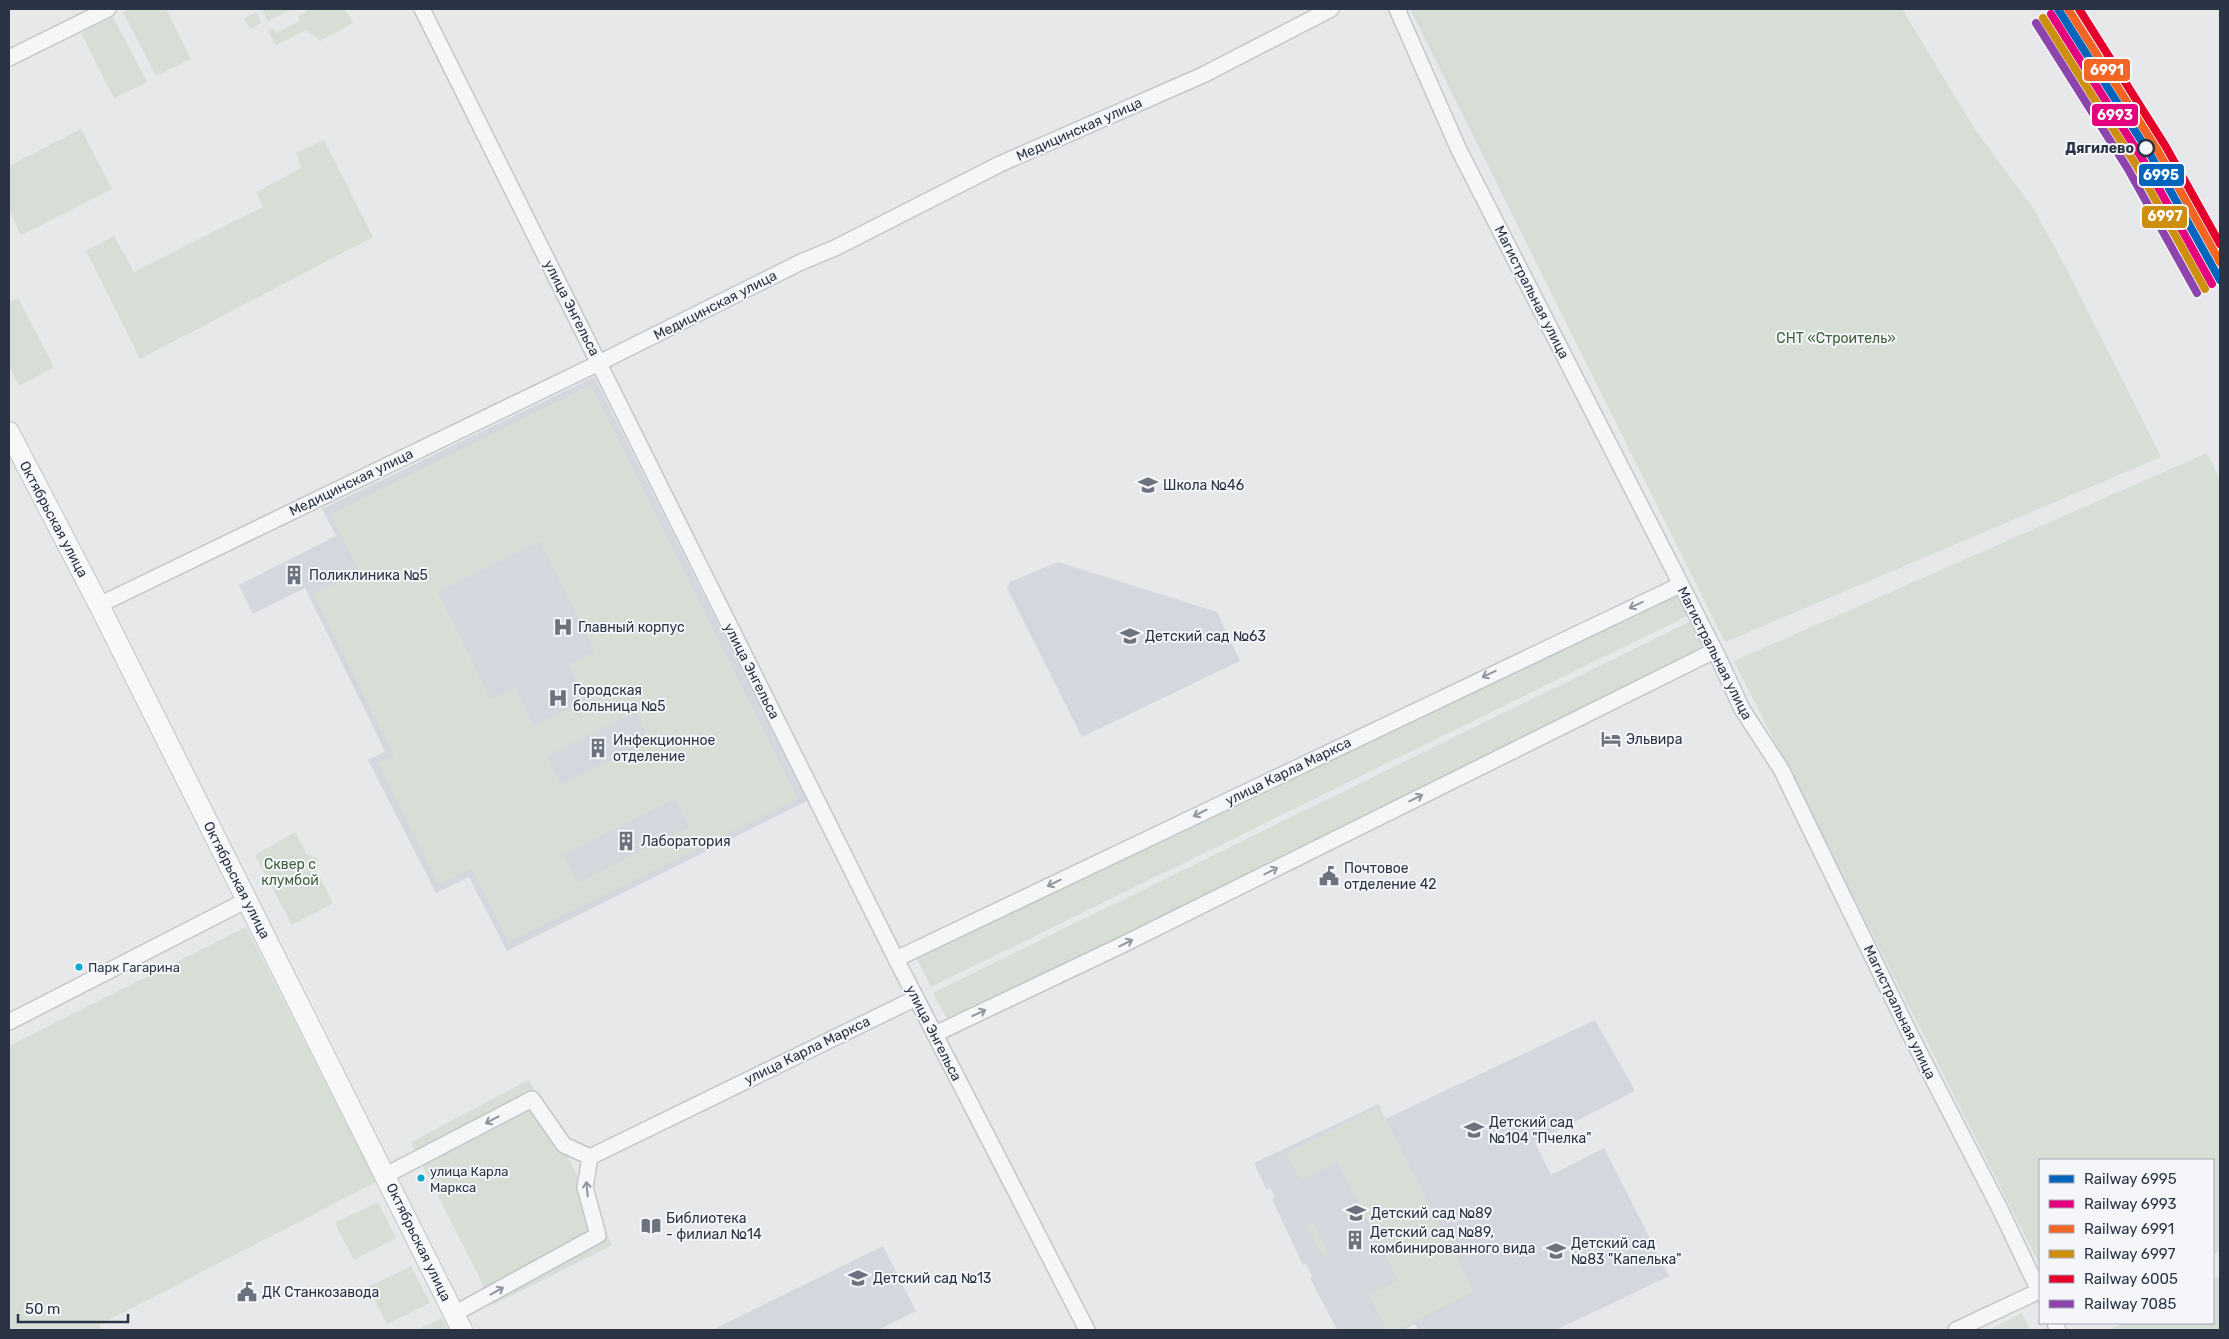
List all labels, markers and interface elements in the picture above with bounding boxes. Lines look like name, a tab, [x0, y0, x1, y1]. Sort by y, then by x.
line badge: 6991	[2083, 58, 2131, 82]
text: 6991	[2090, 62, 2124, 79]
street label: Медицинская улица	[1014, 94, 1145, 165]
line badge: 6993	[2091, 103, 2139, 127]
text: 6993	[2097, 107, 2133, 124]
marker: Дягилево	[2137, 139, 2155, 157]
place label: Дягилево	[2065, 140, 2134, 157]
line badge: 6995	[2138, 163, 2185, 187]
text: 6995	[2143, 167, 2179, 184]
line badge: 6997	[2141, 205, 2188, 229]
text: 6997	[2147, 208, 2183, 225]
street label: Магистральная улица	[1491, 223, 1573, 362]
street label: улица Энгельса	[540, 257, 603, 359]
street label: Медицинская улица	[651, 267, 780, 344]
park label: СНТ «Строитель»	[1776, 330, 1896, 347]
street label: Медицинская улица	[286, 445, 416, 520]
street label: Октябрьская улица	[16, 458, 91, 580]
school or university icon: Школа №46	[1137, 474, 1159, 496]
place label: Школа №46	[1163, 477, 1244, 494]
building icon: Поликлиника №5	[283, 564, 305, 586]
place label: Поликлиника №5	[309, 567, 428, 584]
street label: Магистральная улица	[1674, 584, 1756, 723]
one-way arrow	[1629, 601, 1644, 611]
hospital icon: Главный корпус	[552, 616, 574, 638]
place label: Главный корпус	[578, 619, 685, 636]
street label: улица Энгельса	[720, 620, 783, 722]
school or university icon: Детский сад №63	[1119, 625, 1141, 647]
place label: Детский сад №63	[1145, 628, 1266, 645]
one-way arrow	[1482, 670, 1497, 680]
place label: Городская больница №5	[573, 682, 666, 715]
hospital icon: Городская больница №5	[547, 687, 569, 709]
hotel icon: Эльвира	[1600, 728, 1622, 750]
place label: Эльвира	[1626, 731, 1682, 748]
place label: Инфекционное отделение	[613, 732, 716, 765]
street label: улица Карла Маркса	[1223, 734, 1354, 809]
building icon: Инфекционное отделение	[587, 737, 609, 759]
one-way arrow	[1408, 793, 1423, 802]
one-way arrow	[1193, 809, 1208, 818]
street label: Октябрьская улица	[200, 819, 274, 942]
building icon: Лаборатория	[615, 830, 637, 852]
place label: Лаборатория	[641, 833, 731, 850]
park label: Сквер с клумбой	[261, 856, 319, 889]
place label: Почтовое отделение 42	[1344, 860, 1437, 893]
one-way arrow	[1263, 865, 1278, 875]
public building icon: Почтовое отделение 42	[1318, 865, 1340, 887]
one-way arrow	[1047, 879, 1062, 889]
one-way arrow	[1118, 938, 1133, 948]
street label: Магистральная улица	[1860, 942, 1939, 1082]
place label: Парк Гагарина	[88, 960, 180, 975]
marker: Парк Гагарина	[74, 962, 84, 972]
street label: улица Энгельса	[902, 982, 965, 1084]
one-way arrow	[971, 1008, 986, 1017]
street label: улица Карла Маркса	[742, 1013, 873, 1088]
place label: Детский сад №104 "Пчелка"	[1489, 1114, 1592, 1147]
one-way arrow	[485, 1115, 500, 1125]
school or university icon: Детский сад №104 "Пчелка"	[1463, 1119, 1485, 1141]
legend	[2039, 1159, 2214, 1324]
place label: улица Карла Маркса	[430, 1164, 508, 1195]
text: Railway 6995	[2084, 1170, 2177, 1188]
marker: улица Карла Маркса	[416, 1173, 426, 1183]
street label: Октябрьская улица	[383, 1180, 455, 1304]
one-way arrow	[582, 1182, 592, 1198]
text: Railway 6993	[2084, 1195, 2176, 1213]
school or university icon: Детский сад №89	[1345, 1202, 1367, 1224]
place label: Детский сад №89	[1371, 1205, 1492, 1222]
place label: Библиотека - филиал №14	[666, 1210, 762, 1243]
library icon: Библиотека - филиал №14	[640, 1215, 662, 1237]
text: Railway 6991	[2084, 1220, 2174, 1238]
place label: Детский сад №89, комбинированного вида	[1370, 1224, 1535, 1257]
building icon: Детский сад №89, комбинированного вида	[1344, 1229, 1366, 1251]
place label: Детский сад №83 "Капелька"	[1571, 1235, 1682, 1268]
school or university icon: Детский сад №83 "Капелька"	[1545, 1240, 1567, 1262]
text: Railway 6997	[2084, 1245, 2176, 1263]
school or university icon: Детский сад №13	[847, 1267, 869, 1289]
place label: Детский сад №13	[873, 1270, 992, 1287]
text: Railway 6005	[2084, 1270, 2178, 1288]
public building icon: ДК Станкозавода	[236, 1281, 258, 1303]
place label: ДК Станкозавода	[262, 1284, 379, 1301]
one-way arrow	[489, 1286, 504, 1295]
scale bar	[18, 1292, 128, 1324]
text: Railway 7085	[2084, 1295, 2177, 1313]
text: 50 m	[25, 1300, 60, 1318]

